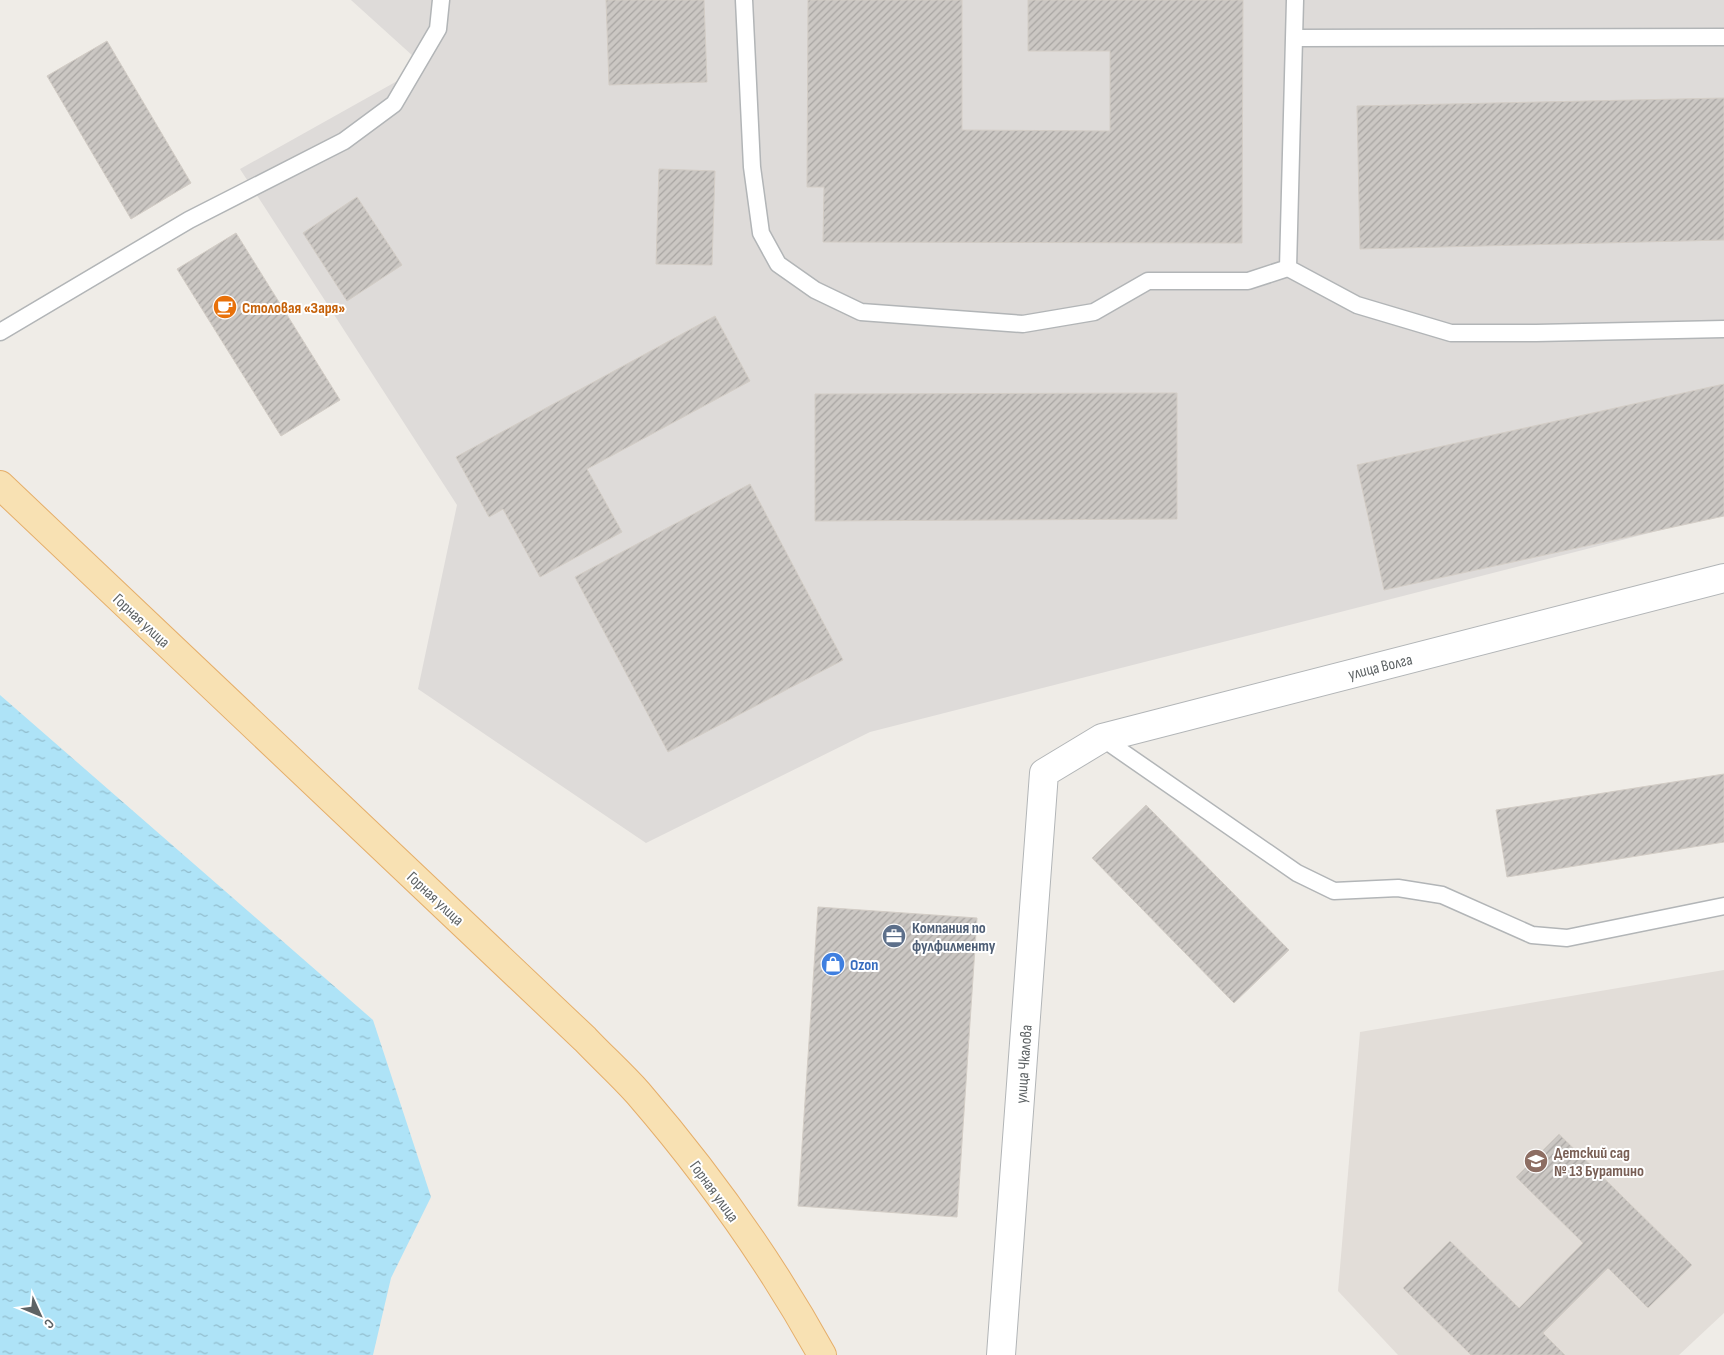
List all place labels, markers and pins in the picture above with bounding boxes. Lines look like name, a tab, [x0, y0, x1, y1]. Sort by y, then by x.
cafe icon: Столовая «Заря»	[212, 294, 238, 320]
place label: Столовая «Заря»	[242, 299, 345, 318]
place label: Компания по фулфилменту	[912, 919, 996, 956]
office icon: Компания по фулфилменту	[881, 923, 907, 949]
shop icon: Ozon	[820, 951, 846, 977]
place label: Ozon	[850, 956, 878, 975]
place label: Детский сад № 13 Буратино	[1554, 1144, 1644, 1181]
school or university icon: Детский сад № 13 Буратино	[1523, 1148, 1549, 1174]

